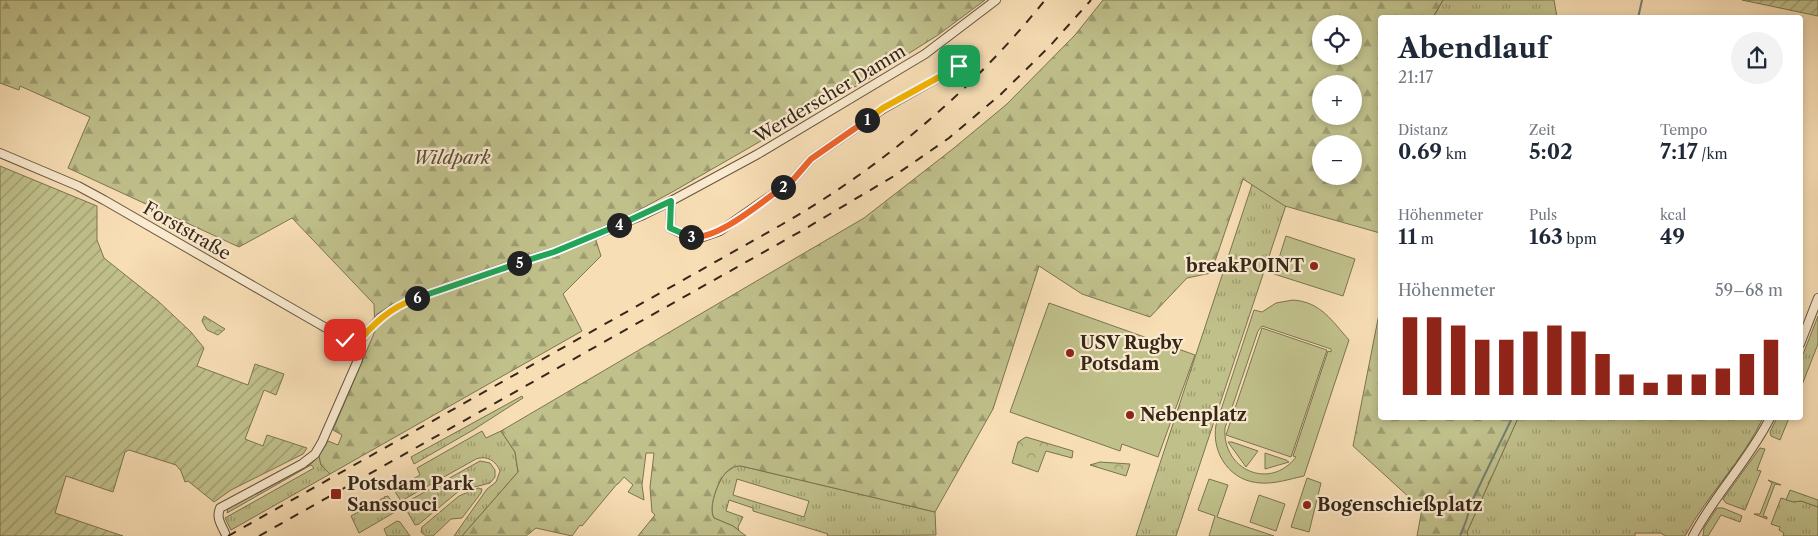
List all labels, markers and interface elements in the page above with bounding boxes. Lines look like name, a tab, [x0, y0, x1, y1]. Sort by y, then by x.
map controls	[1312, 15, 1362, 185]
button: locate	[1312, 15, 1362, 65]
text: Abendlauf	[1398, 31, 1549, 65]
button: share	[1731, 32, 1783, 84]
street label: Werderscher Damm	[750, 40, 910, 148]
pin	[938, 45, 980, 87]
icon: arrive	[945, 52, 973, 80]
text: 21:17	[1398, 67, 1433, 87]
button: +	[1312, 75, 1362, 125]
pin: 1	[854, 108, 880, 132]
text: 1	[864, 111, 871, 129]
text: Distanz	[1398, 121, 1448, 139]
text: Zeit	[1529, 121, 1556, 139]
text: Tempo	[1660, 121, 1707, 139]
button: −	[1312, 135, 1362, 185]
text: 0.69	[1398, 139, 1442, 164]
text: 5:02	[1529, 139, 1573, 164]
text: 7:17	[1660, 139, 1698, 164]
text: km	[1442, 145, 1467, 163]
text: /km	[1698, 145, 1728, 163]
park label: Wildpark	[413, 147, 491, 169]
pin: 2	[770, 174, 796, 200]
text: 2	[779, 178, 788, 196]
street label: Forststraße	[139, 197, 235, 265]
text: Höhenmeter	[1398, 206, 1483, 224]
text: Puls	[1529, 206, 1557, 224]
text: kcal	[1660, 206, 1686, 224]
pin: 4	[606, 212, 632, 238]
text: 4	[615, 216, 624, 234]
pin: 3	[678, 224, 704, 250]
text: 11	[1398, 224, 1417, 249]
text: 163	[1529, 224, 1563, 249]
text: 49	[1660, 224, 1685, 249]
text: 3	[688, 228, 695, 246]
text: m	[1417, 230, 1434, 248]
text: bpm	[1563, 230, 1597, 248]
pin: 5	[506, 250, 532, 276]
text: 5	[516, 254, 523, 272]
place label: breakPOINT	[1185, 255, 1304, 277]
marker: breakPOINT	[1308, 260, 1320, 272]
text: Höhenmeter	[1398, 280, 1495, 300]
text: 59–68 m	[1715, 280, 1783, 300]
pin: 6	[404, 286, 430, 310]
text: 6	[413, 289, 422, 307]
pin	[324, 319, 366, 361]
icon: check	[331, 326, 359, 354]
place label: USV Rugby Potsdam	[1080, 332, 1183, 375]
marker: USV Rugby Potsdam	[1064, 347, 1076, 359]
place label: Nebenplatz	[1140, 404, 1247, 426]
marker: Nebenplatz	[1124, 409, 1136, 421]
place label: Potsdam Park Sanssouci	[347, 473, 475, 516]
marker: Potsdam Park Sanssouci	[329, 487, 343, 501]
place label: Bogenschießplatz	[1317, 494, 1483, 516]
marker: Bogenschießplatz	[1301, 499, 1313, 511]

